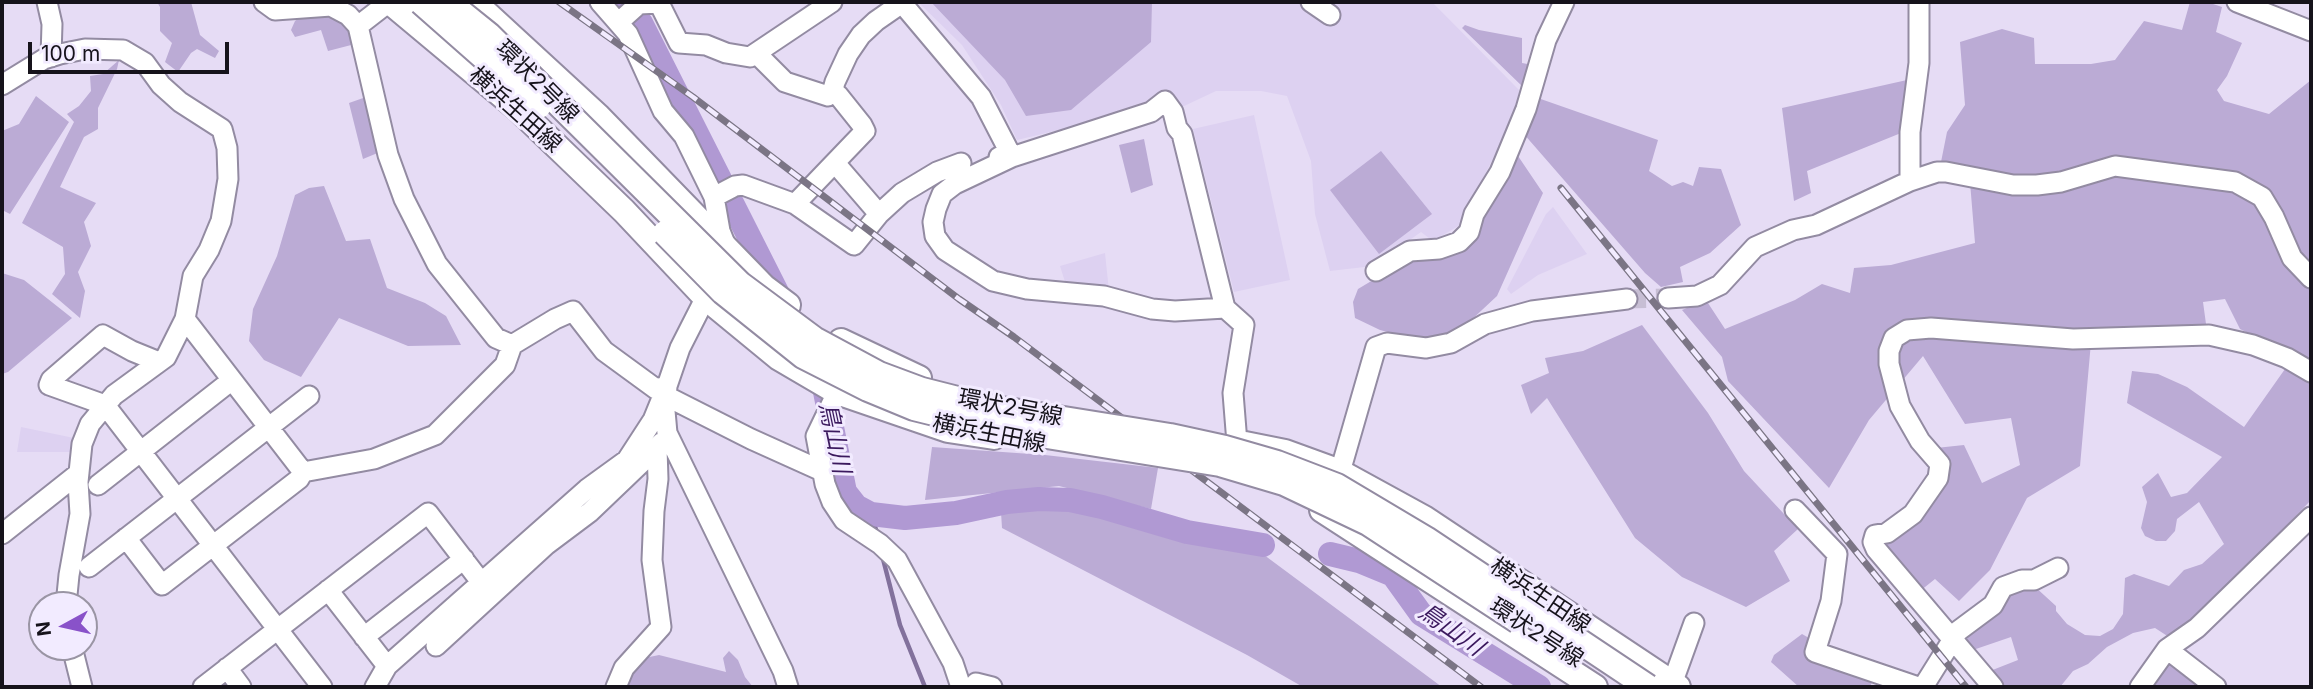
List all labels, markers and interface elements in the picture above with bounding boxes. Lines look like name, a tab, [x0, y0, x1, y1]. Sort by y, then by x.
scale bar	[32, 28, 233, 72]
street label: 環状2号線	[490, 35, 584, 129]
text: 100 m	[41, 41, 100, 66]
street label: 横浜生田線	[463, 61, 567, 159]
street label: 環状2号線	[955, 384, 1065, 432]
water label: 鳥山川	[812, 400, 856, 476]
street label: 横浜生田線	[930, 409, 1048, 459]
street label: 横浜生田線	[1485, 552, 1595, 640]
north arrow	[28, 591, 98, 661]
street label: 環状2号線	[1484, 593, 1588, 673]
water label: 鳥山川	[1413, 598, 1489, 662]
text: N	[31, 620, 56, 637]

